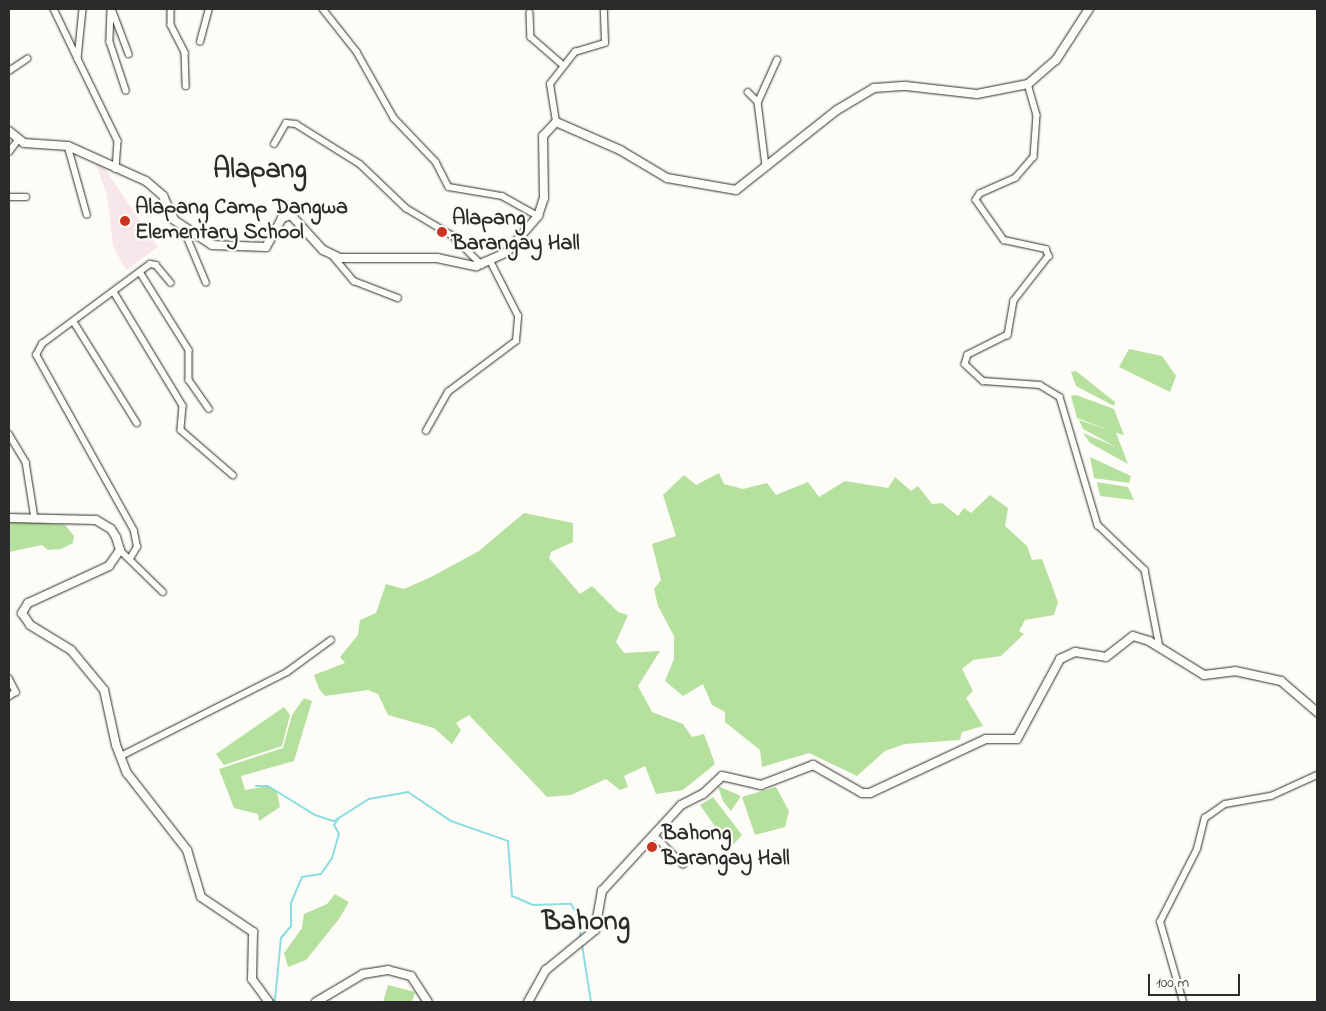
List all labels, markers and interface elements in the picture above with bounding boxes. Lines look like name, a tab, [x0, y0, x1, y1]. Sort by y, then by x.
district label: Alapang	[213, 154, 307, 188]
place label: Alapang Camp Dangwa Elementary School	[135, 195, 348, 246]
place label: Alapang Barangay Hall	[452, 206, 580, 258]
marker: Alapang Camp Dangwa Elementary School	[119, 215, 131, 227]
marker: Alapang Barangay Hall	[436, 226, 448, 238]
place label: Bahong Barangay Hall	[662, 821, 790, 872]
marker: Bahong Barangay Hall	[646, 841, 658, 853]
district label: Bahong	[542, 906, 630, 940]
scale bar	[1151, 964, 1244, 996]
text: 100 m	[1156, 972, 1189, 994]

